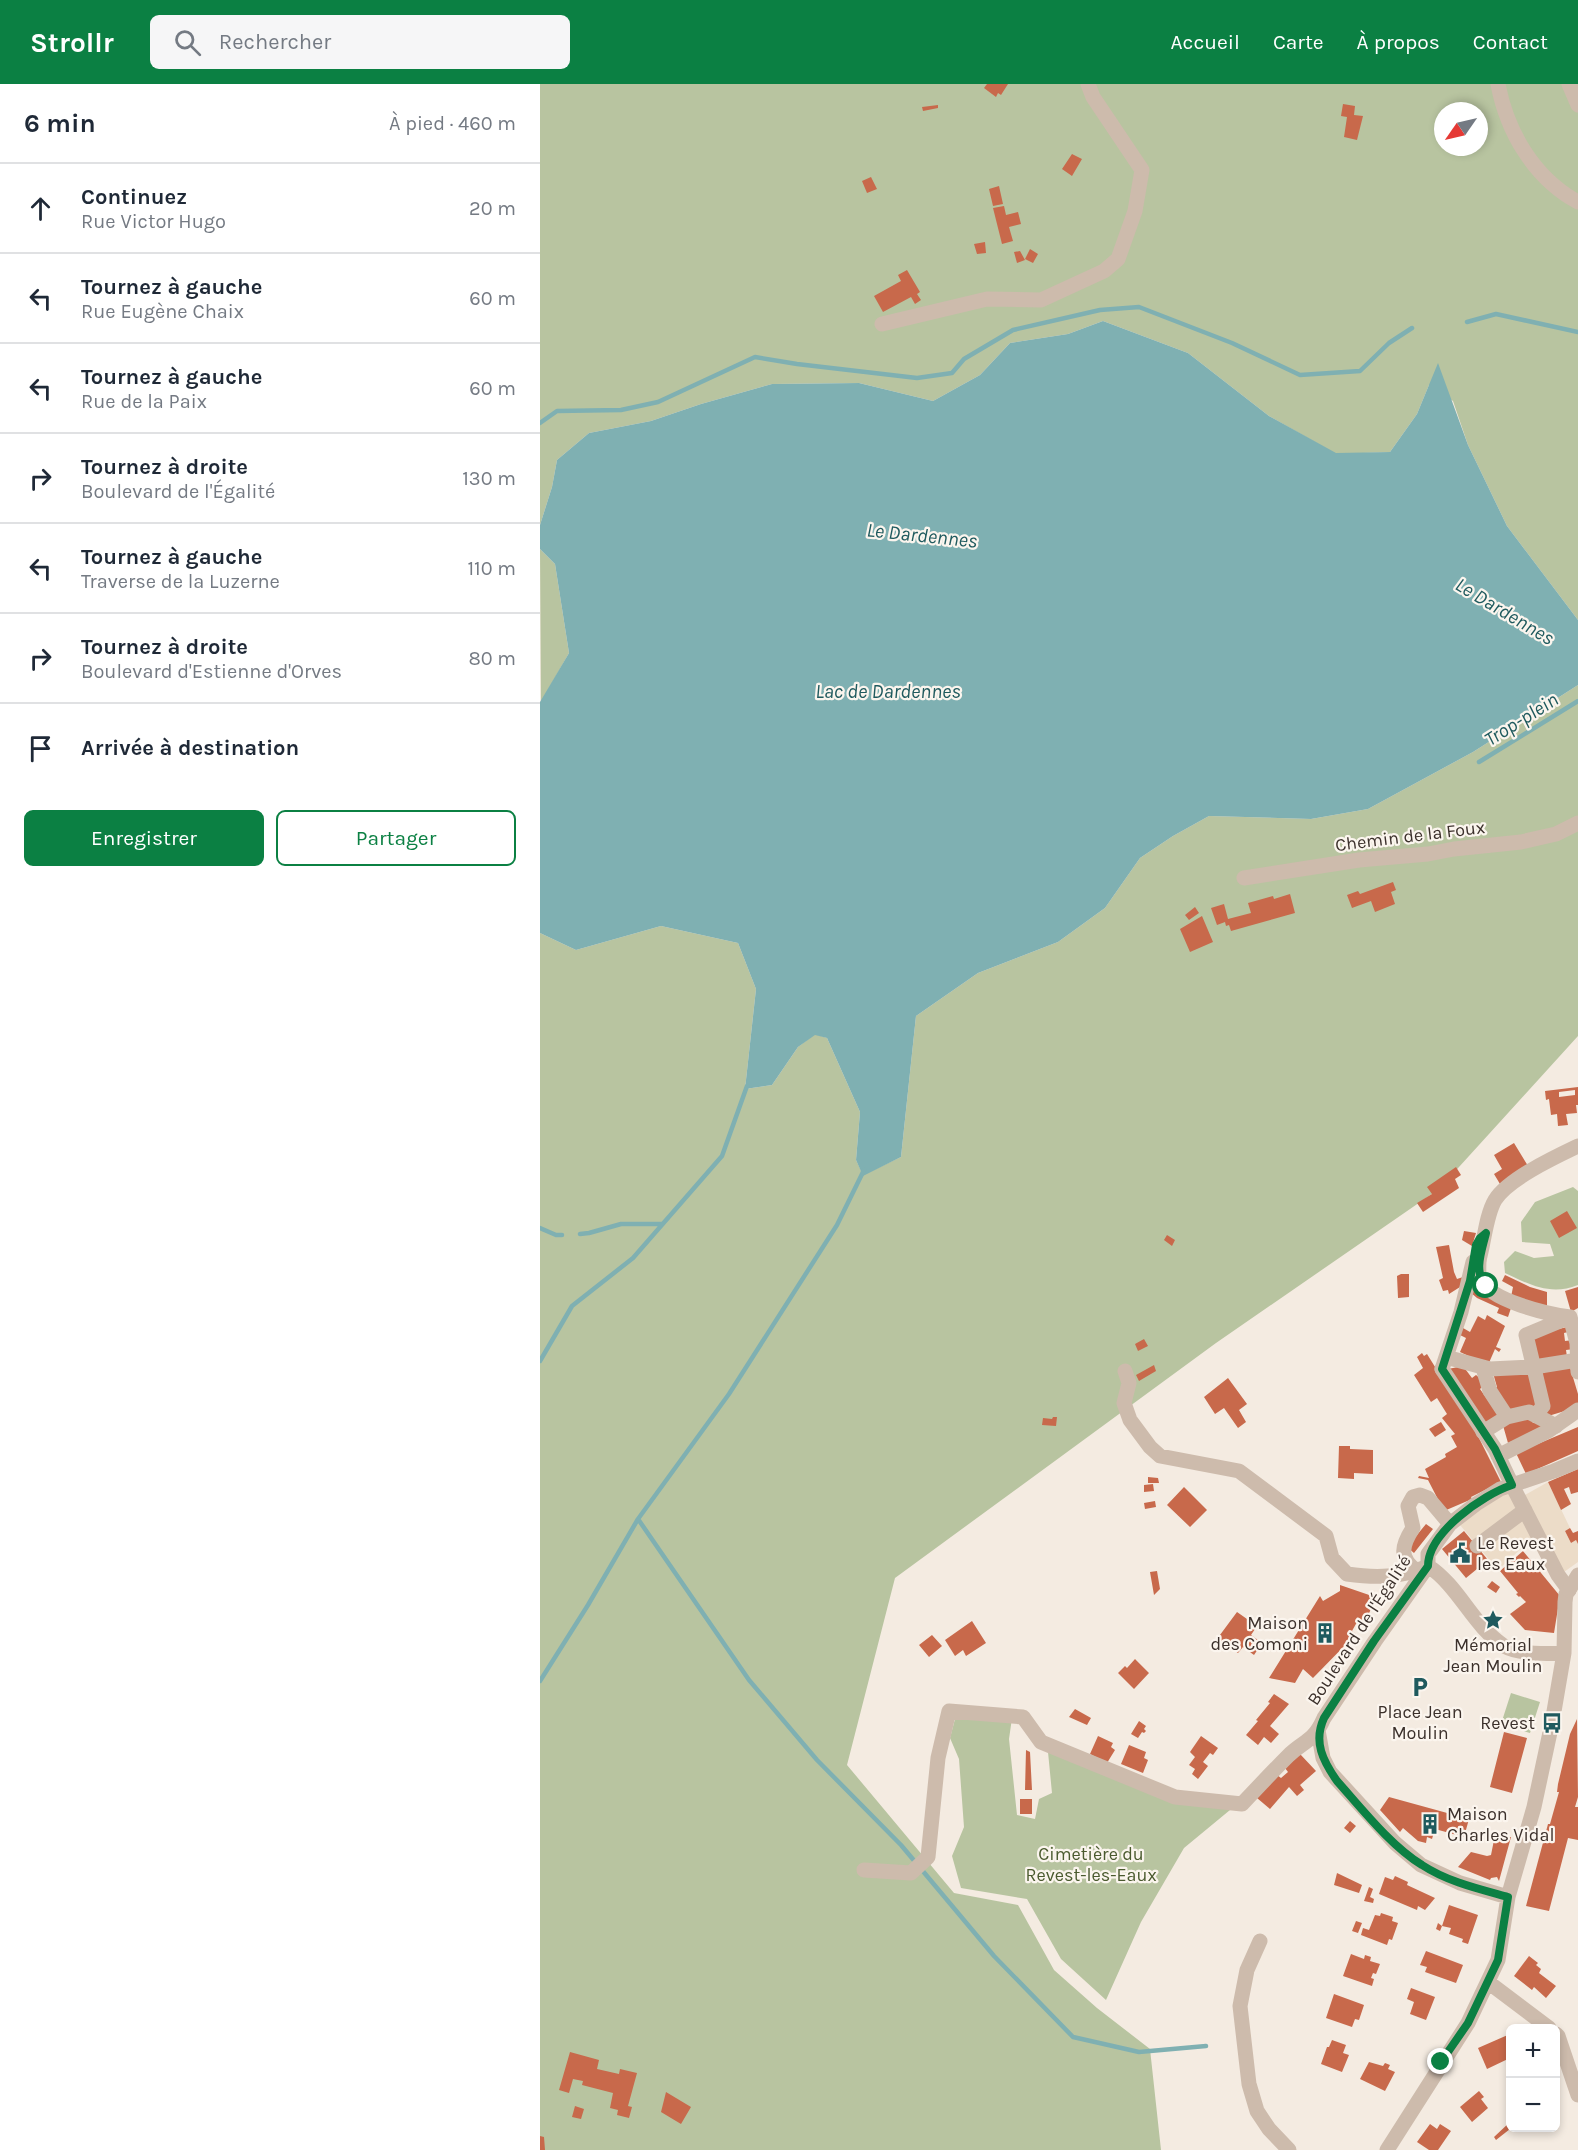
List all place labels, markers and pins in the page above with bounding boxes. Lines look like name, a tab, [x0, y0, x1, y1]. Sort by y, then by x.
place label: Le Revest les Eaux	[1477, 1532, 1554, 1575]
public building icon: Le Revest les Eaux	[1448, 1541, 1472, 1565]
place icon: Mémorial Jean Moulin	[1481, 1608, 1505, 1632]
place label: Maison des Comoni	[1211, 1612, 1308, 1655]
building icon: Maison des Comoni	[1313, 1621, 1337, 1645]
place label: Mémorial Jean Moulin	[1444, 1634, 1542, 1677]
parking icon: Place Jean Moulin	[1408, 1675, 1432, 1699]
place label: Place Jean Moulin	[1378, 1701, 1463, 1744]
bus stop icon: Revest	[1540, 1711, 1564, 1735]
place label: Revest	[1480, 1712, 1535, 1734]
place label: Maison Charles Vidal	[1447, 1803, 1554, 1846]
building icon: Maison Charles Vidal	[1418, 1812, 1442, 1836]

